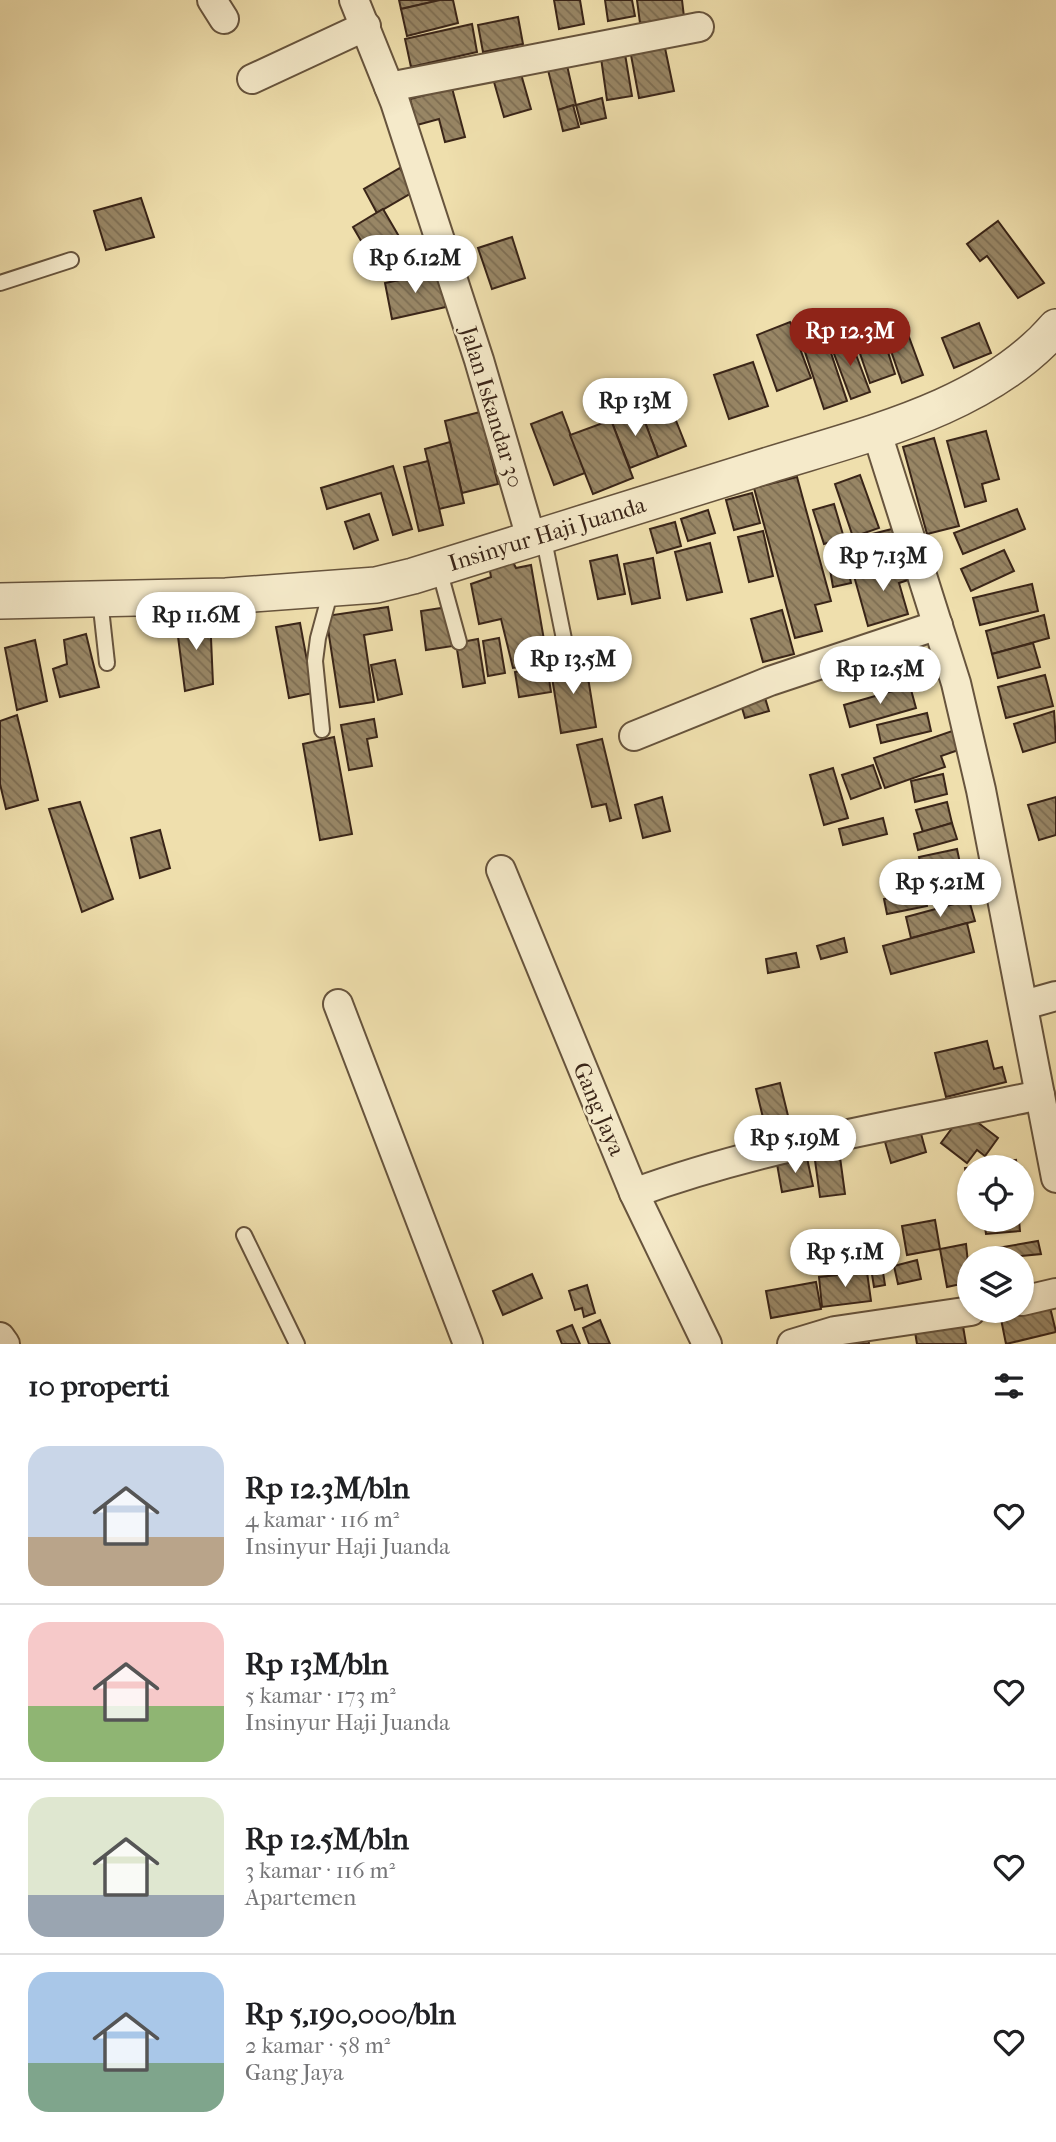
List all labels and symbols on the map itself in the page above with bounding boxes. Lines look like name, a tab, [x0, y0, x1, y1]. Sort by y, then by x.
pin: Rp 6.12M	[343, 236, 487, 295]
pin: Rp 12.3M	[778, 308, 922, 368]
street label: Jalan Iskandar 30	[454, 321, 529, 491]
pin: Rp 13M	[578, 378, 692, 438]
street label: Insinyur Haji Juanda	[445, 491, 649, 577]
pin: Rp 7.13M	[811, 534, 955, 593]
pin: Rp 11.6M	[124, 592, 268, 652]
pin: Rp 13.5M	[501, 636, 645, 696]
pin: Rp 12.5M	[808, 646, 952, 706]
pin: Rp 5.21M	[868, 860, 1012, 919]
street label: Gang Jaya	[567, 1058, 631, 1160]
pin: Rp 5.19M	[723, 1116, 867, 1175]
pin: Rp 5.1M	[780, 1230, 910, 1289]

